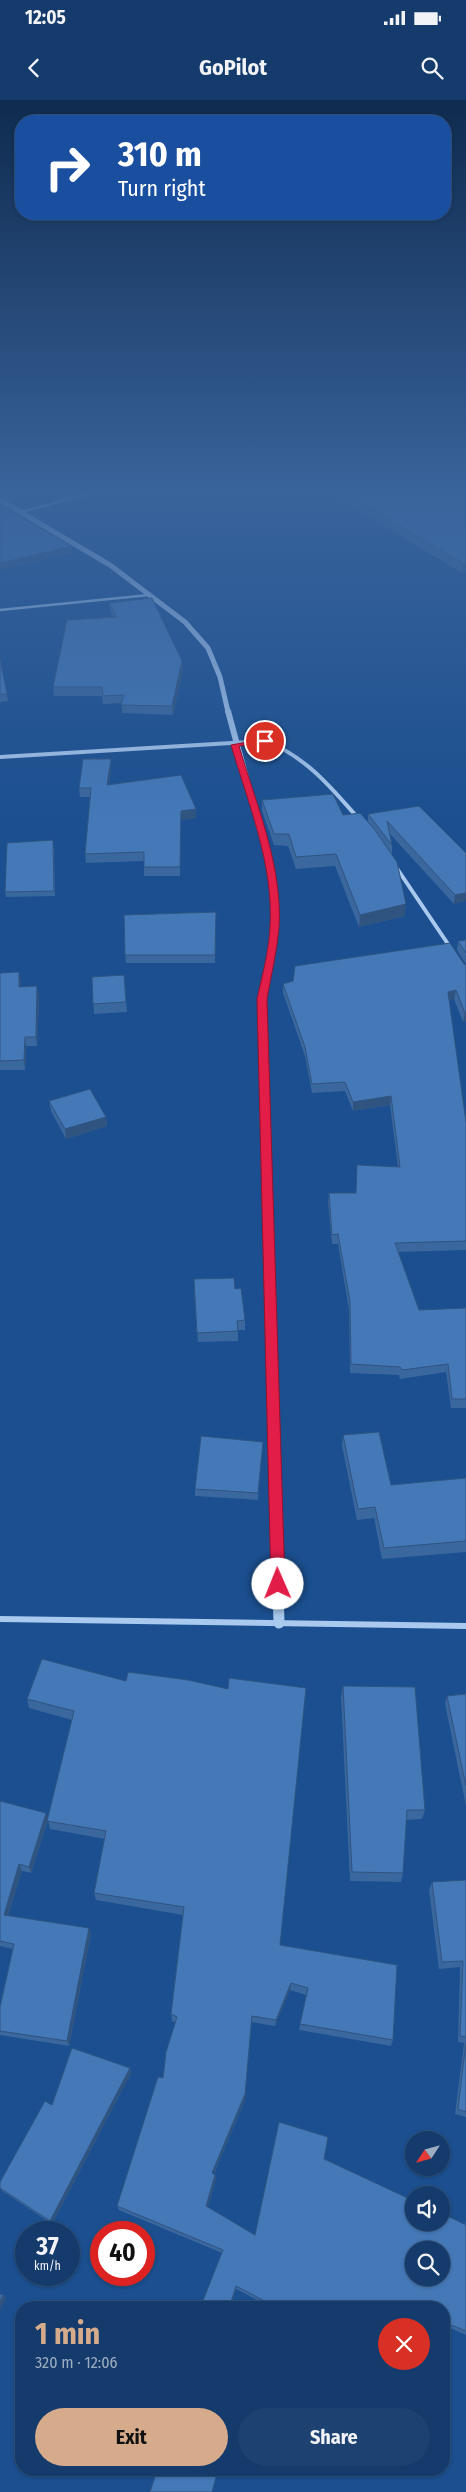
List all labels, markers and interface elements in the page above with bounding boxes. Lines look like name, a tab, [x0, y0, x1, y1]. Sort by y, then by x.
text: 12:05	[25, 6, 66, 29]
icon: back	[20, 54, 48, 82]
text: GoPilot	[199, 54, 267, 81]
icon: search	[418, 54, 446, 82]
text: 310 m	[118, 133, 202, 175]
icon: right	[35, 135, 100, 200]
text: Turn right	[118, 175, 206, 202]
pin	[244, 720, 286, 762]
icon: arrive	[251, 727, 279, 755]
position arrow	[251, 1557, 303, 1609]
north arrow	[405, 2131, 450, 2176]
map controls	[405, 2131, 450, 2286]
button: sound	[405, 2186, 450, 2231]
speed limit sign: 40	[90, 2221, 155, 2286]
text: 37	[36, 2232, 59, 2262]
button: search	[405, 2241, 450, 2286]
text: km/h	[34, 2259, 61, 2273]
text: 1 min	[35, 2316, 100, 2352]
button: close	[378, 2318, 430, 2370]
text: 320 m · 12:06	[35, 2353, 117, 2372]
button: Exit	[35, 2408, 228, 2466]
button: Share	[238, 2408, 430, 2466]

